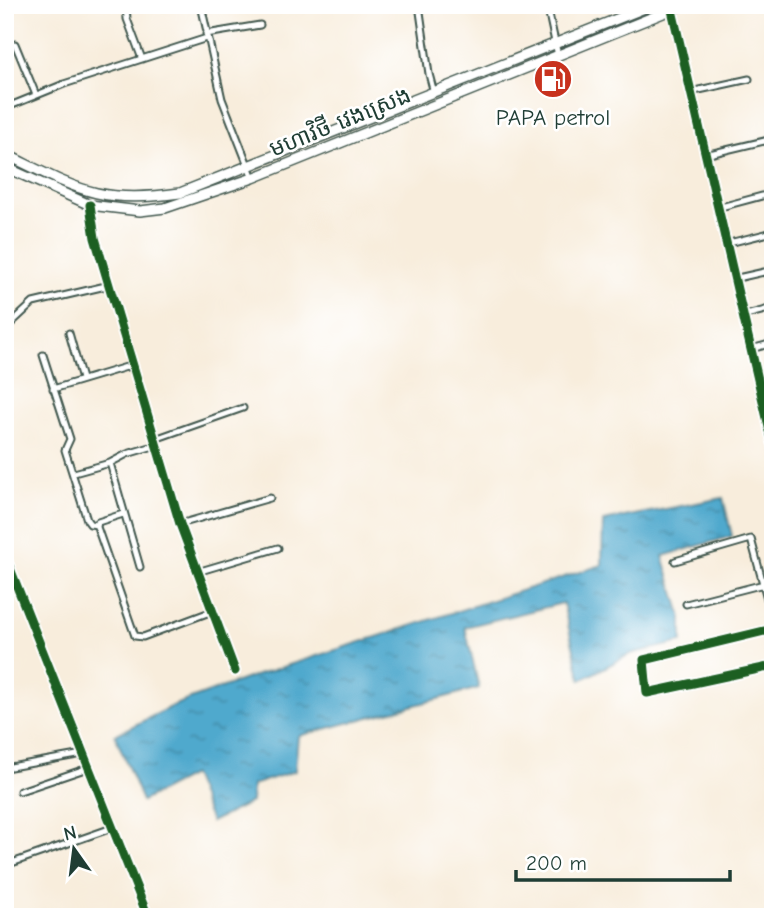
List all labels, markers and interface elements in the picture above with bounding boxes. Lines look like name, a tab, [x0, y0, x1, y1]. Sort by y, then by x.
fuel station icon: PAPA petrol	[532, 58, 574, 100]
street label: មហាវិថី វេងស្រេង	[265, 80, 415, 163]
place label: PAPA petrol	[496, 104, 610, 131]
north arrow	[38, 814, 108, 884]
text: N	[61, 821, 79, 846]
scale bar	[516, 838, 729, 882]
text: 200 m	[526, 851, 587, 875]

